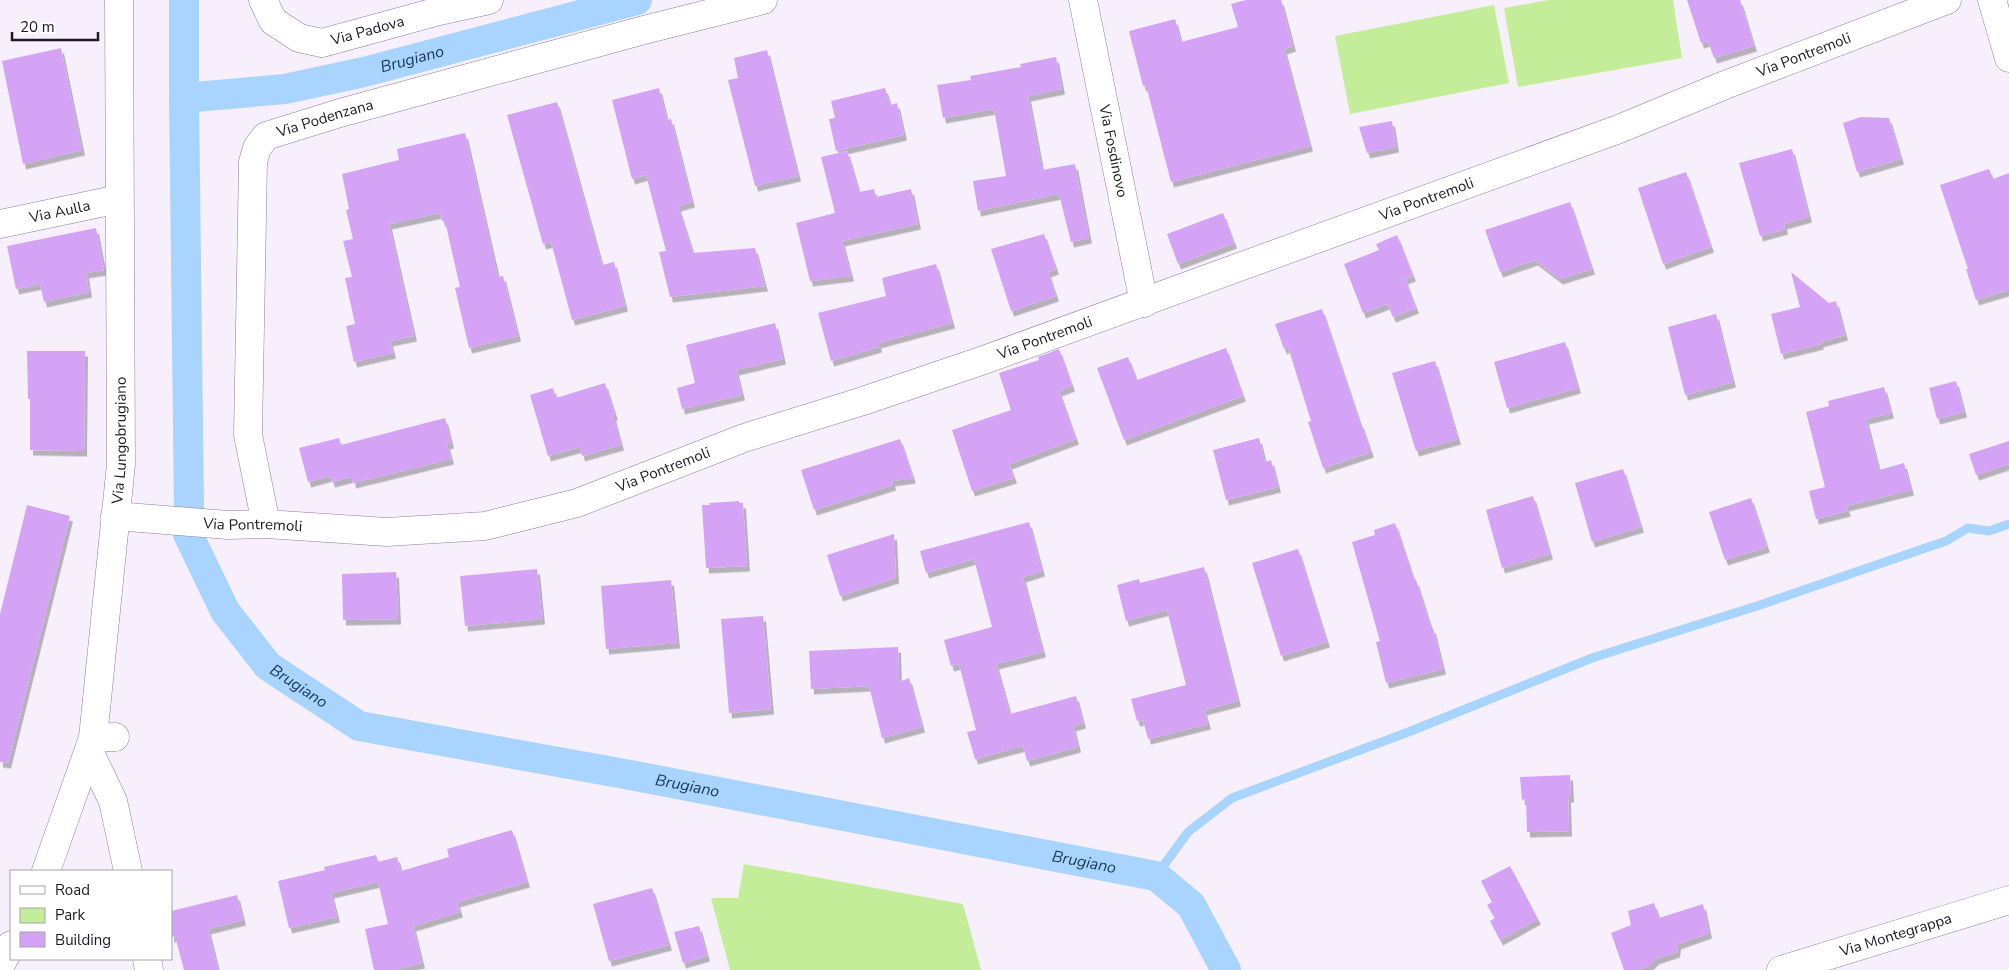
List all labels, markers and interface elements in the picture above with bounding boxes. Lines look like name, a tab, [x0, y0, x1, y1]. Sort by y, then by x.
scale bar	[12, 10, 99, 42]
street label: Via Padova	[328, 11, 406, 50]
text: 20 m	[20, 17, 55, 37]
street label: Via Pontremoli	[1753, 28, 1854, 82]
water label: Brugiano	[378, 40, 447, 78]
street label: Via Podenzana	[273, 94, 375, 142]
street label: Via Fosdinovo	[1094, 102, 1132, 199]
street label: Via Pontremoli	[1375, 173, 1476, 226]
street label: Via Aulla	[26, 195, 92, 228]
street label: Via Pontremoli	[994, 311, 1095, 364]
street label: Via Lungobrugiano	[107, 377, 131, 506]
street label: Via Pontremoli	[612, 442, 713, 497]
street label: Via Pontremoli	[201, 513, 303, 536]
water label: Brugiano	[265, 659, 332, 713]
water label: Brugiano	[653, 769, 721, 803]
water label: Brugiano	[1050, 845, 1118, 879]
legend	[10, 870, 172, 960]
text: Road	[55, 880, 90, 900]
text: Park	[55, 905, 85, 925]
street label: Via Montegrappa	[1836, 908, 1954, 962]
text: Building	[55, 930, 111, 950]

